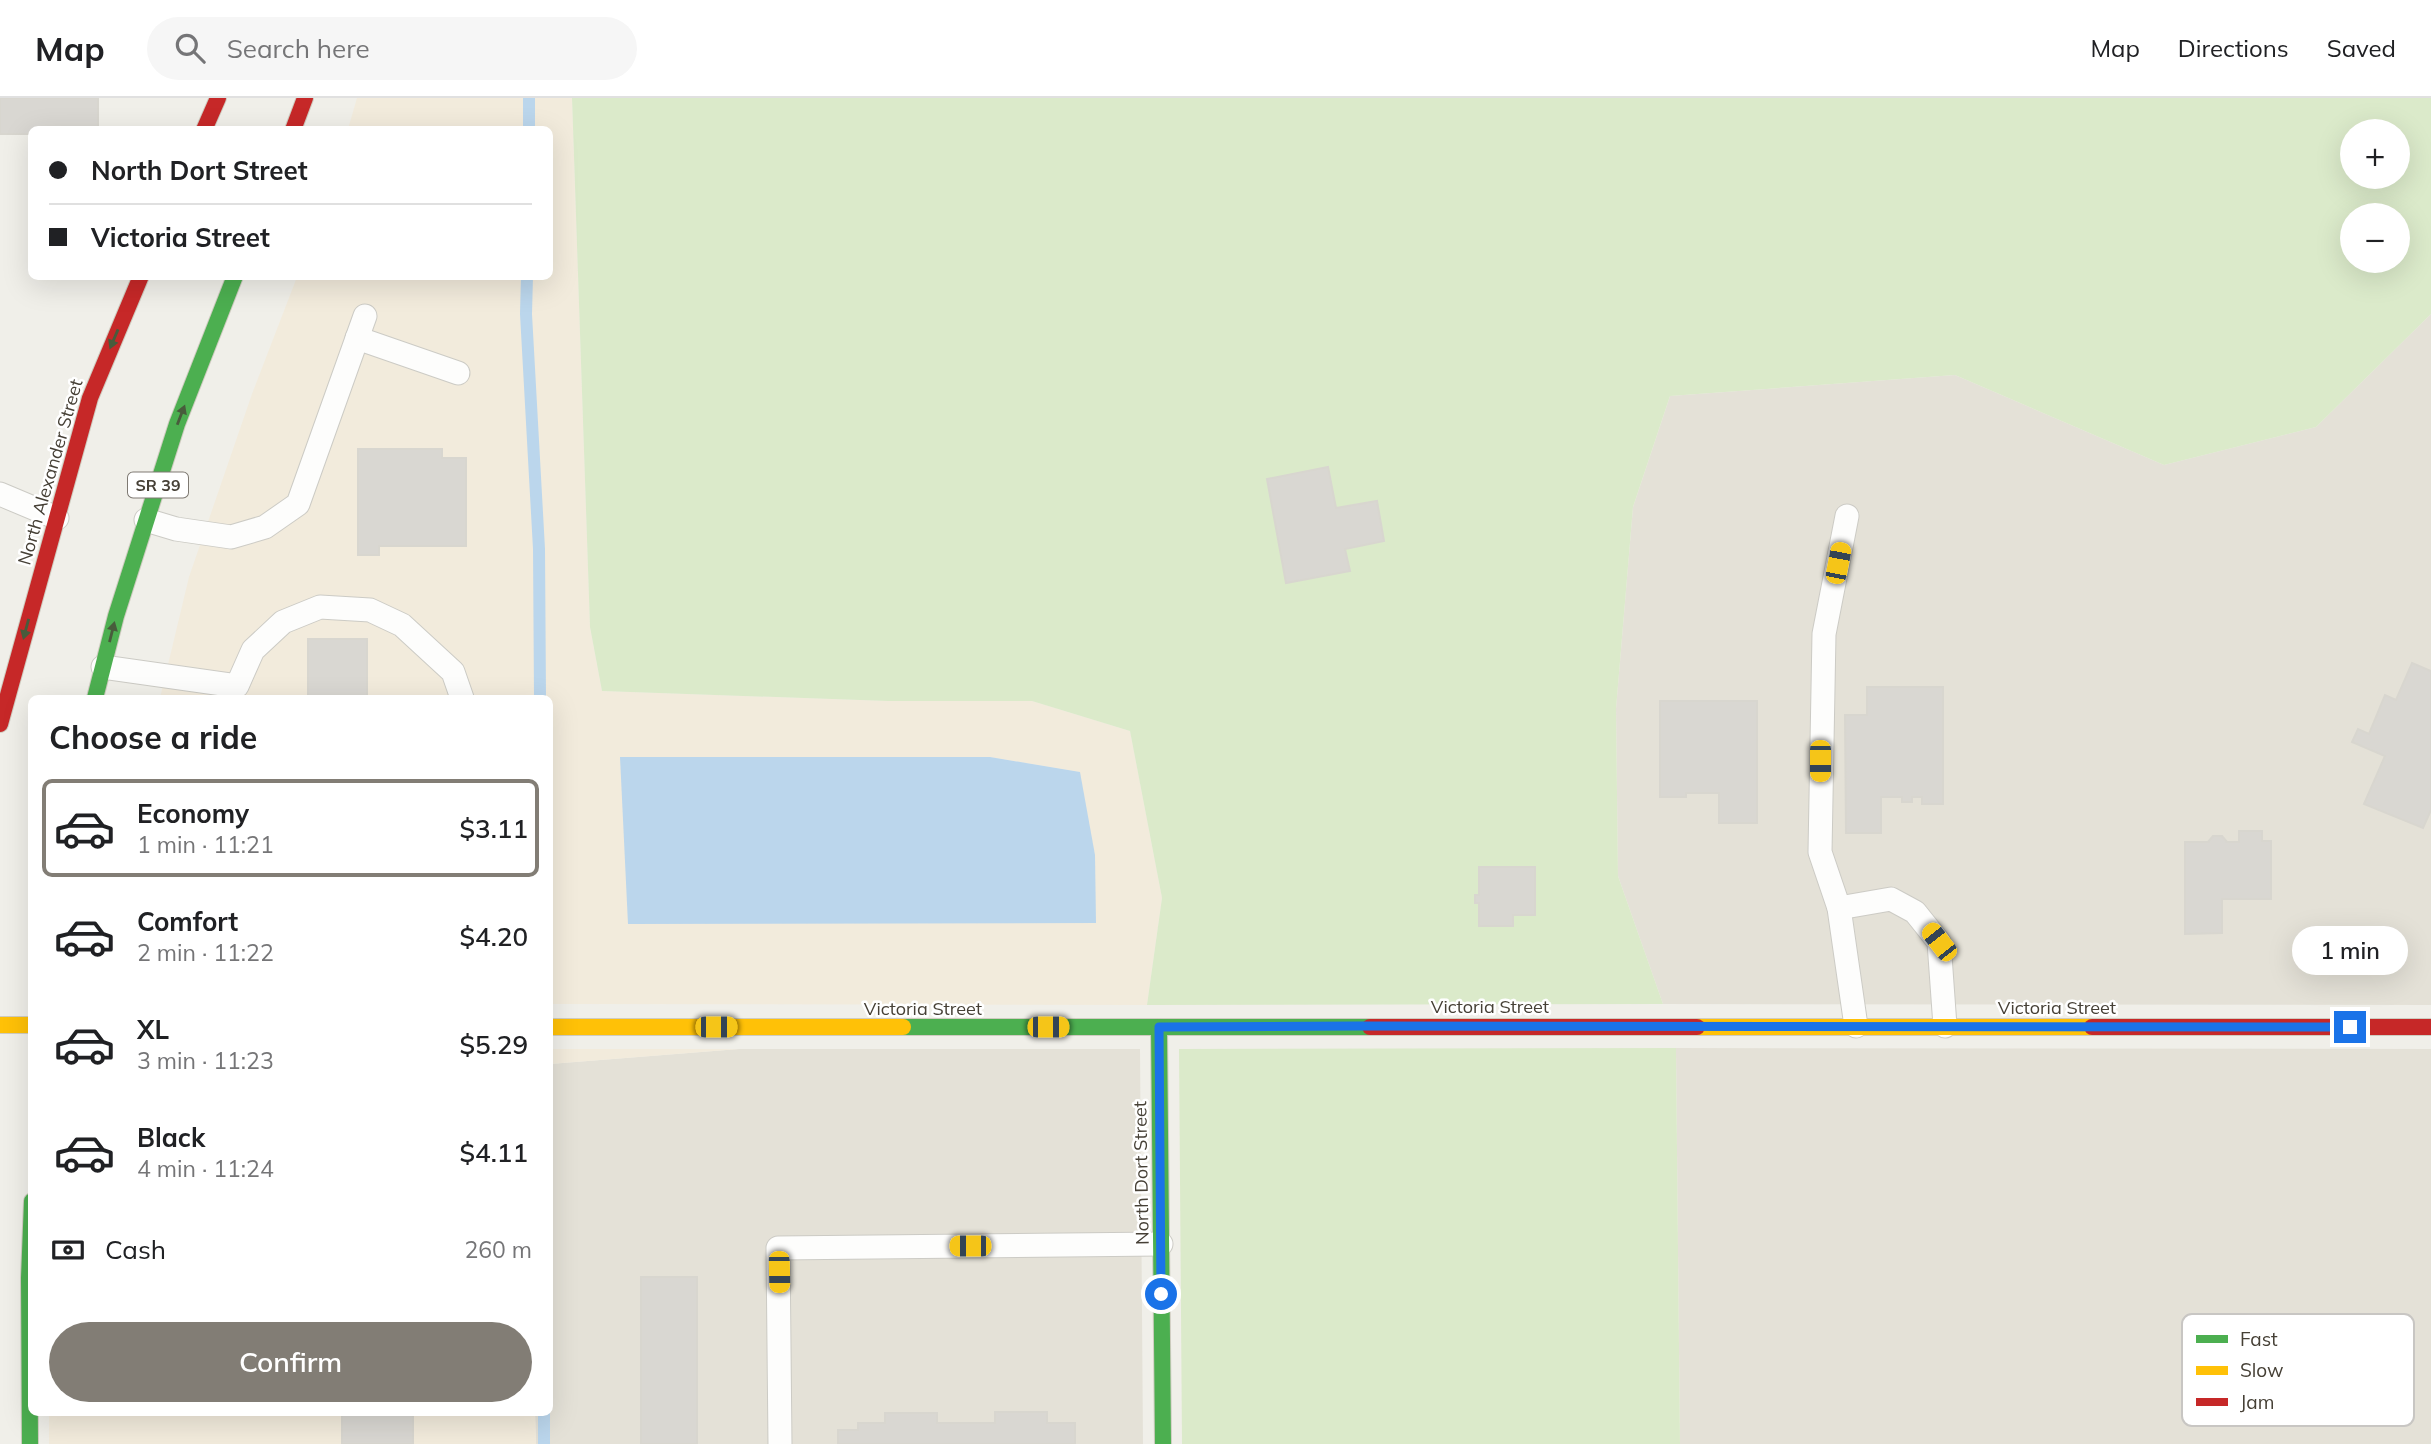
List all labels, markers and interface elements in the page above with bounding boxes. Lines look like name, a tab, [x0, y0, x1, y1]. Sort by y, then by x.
search box	[147, 17, 637, 80]
text: Map	[35, 28, 105, 69]
icon: search	[171, 29, 209, 67]
text: Search here	[227, 32, 370, 65]
text: Map	[2090, 33, 2140, 63]
text: Directions	[2178, 33, 2289, 63]
text: Saved	[2327, 33, 2396, 63]
map controls	[2340, 119, 2410, 273]
button: +	[2340, 119, 2410, 189]
text: North Dort Street	[91, 154, 308, 187]
button: −	[2340, 203, 2410, 273]
text: Victoria Street	[91, 221, 270, 254]
one-way arrow	[109, 329, 120, 350]
street label: North Alexander Street	[12, 377, 88, 567]
one-way arrow	[175, 405, 186, 426]
road number: SR 39	[128, 472, 188, 498]
car	[1824, 540, 1853, 586]
one-way arrow	[20, 619, 30, 640]
one-way arrow	[107, 621, 118, 643]
text: Choose a ride	[49, 717, 257, 757]
car	[1810, 740, 1831, 782]
icon: car	[53, 797, 116, 860]
text: Economy	[137, 797, 249, 830]
text: $3.11	[459, 812, 528, 845]
text: 1 min · 11:21	[137, 830, 274, 859]
icon: car	[53, 905, 116, 968]
text: Comfort	[137, 905, 238, 938]
car	[1918, 919, 1961, 965]
text: $4.20	[459, 920, 528, 953]
callout: 1 min	[2292, 926, 2408, 974]
text: 1 min	[2320, 936, 2380, 965]
text: 2 min · 11:22	[137, 938, 274, 967]
street label: Victoria Street	[1431, 995, 1549, 1018]
street label: Victoria Street	[1998, 996, 2116, 1019]
street label: Victoria Street	[864, 997, 982, 1020]
route end	[2334, 1011, 2366, 1043]
icon: car	[53, 1013, 116, 1076]
text: XL	[137, 1013, 169, 1046]
car	[696, 1017, 738, 1038]
car	[1028, 1017, 1070, 1038]
text: $5.29	[459, 1028, 528, 1061]
text: 3 min · 11:23	[137, 1046, 274, 1075]
street label: North Dort Street	[1128, 1101, 1154, 1245]
icon: car	[53, 1121, 116, 1184]
text: Black	[137, 1121, 205, 1154]
text: $4.11	[459, 1136, 528, 1169]
text: 4 min · 11:24	[137, 1154, 274, 1183]
icon: cash	[49, 1231, 87, 1269]
text: Cash	[105, 1233, 166, 1266]
text: 260 m	[464, 1235, 532, 1264]
car	[950, 1236, 992, 1257]
car	[769, 1251, 790, 1293]
route start	[1145, 1278, 1177, 1310]
legend	[2182, 1314, 2414, 1426]
button: Confirm	[49, 1322, 532, 1402]
text: Fast	[2240, 1327, 2278, 1351]
text: Slow	[2240, 1358, 2284, 1382]
text: Jam	[2240, 1390, 2274, 1414]

